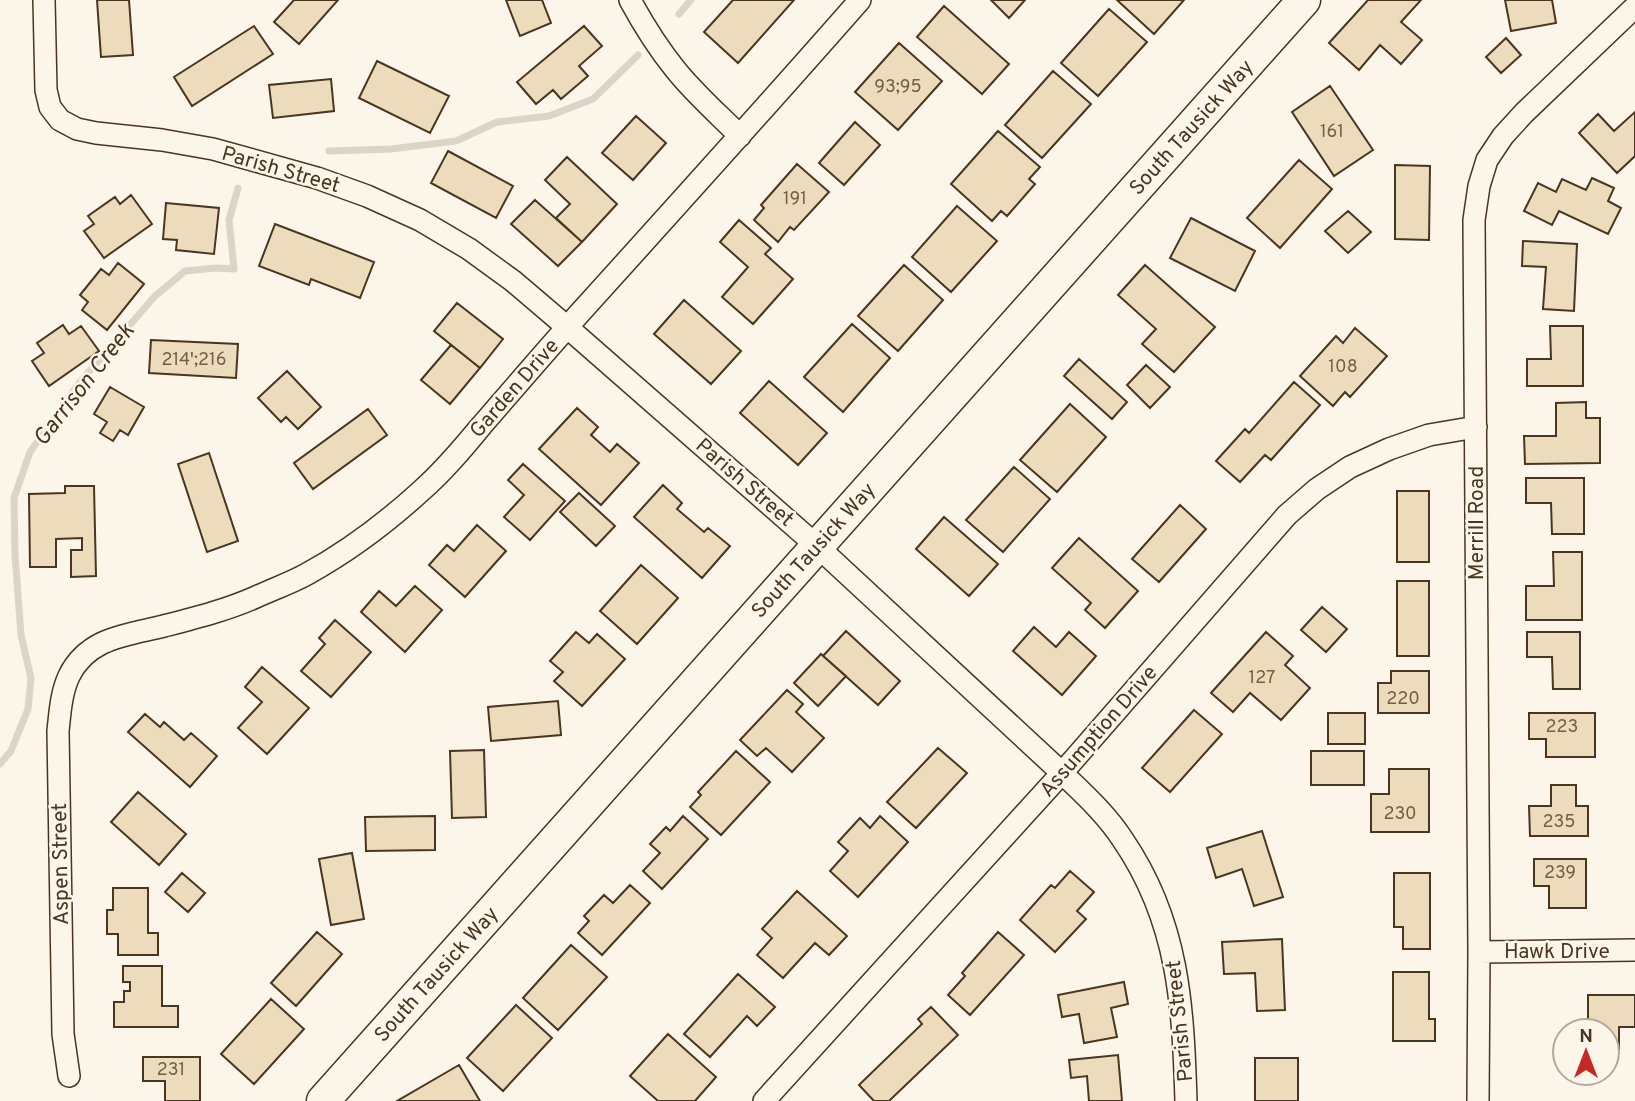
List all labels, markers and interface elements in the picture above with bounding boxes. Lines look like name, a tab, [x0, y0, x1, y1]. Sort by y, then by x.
street label: South Tausick Way	[1124, 54, 1260, 202]
house number: 93;95	[874, 76, 922, 99]
house number: 161	[1320, 121, 1344, 144]
street label: Parish Street	[218, 141, 343, 200]
house number: 191	[783, 188, 807, 211]
water label: Garrison Creek	[28, 318, 142, 453]
street label: Garden Drive	[465, 334, 566, 444]
house number: 214';216	[162, 349, 226, 372]
house number: 108	[1328, 356, 1358, 379]
street label: Parish Street	[689, 433, 799, 533]
street label: Merrill Road	[1464, 466, 1491, 580]
street label: South Tausick Way	[746, 477, 882, 625]
street label: Assumption Drive	[1034, 660, 1164, 804]
house number: 127	[1249, 667, 1275, 690]
house number: 220	[1386, 688, 1420, 711]
house number: 223	[1546, 716, 1578, 739]
street label: Aspen Street	[47, 803, 76, 925]
house number: 230	[1383, 803, 1417, 826]
house number: 235	[1542, 811, 1576, 834]
house number: 239	[1544, 862, 1576, 885]
street label: South Tausick Way	[369, 901, 505, 1049]
street label: Hawk Drive	[1504, 939, 1610, 966]
street label: Parish Street	[1161, 959, 1200, 1083]
north arrow	[1551, 1017, 1621, 1087]
text: N	[1579, 1025, 1593, 1049]
house number: 231	[157, 1059, 185, 1082]

